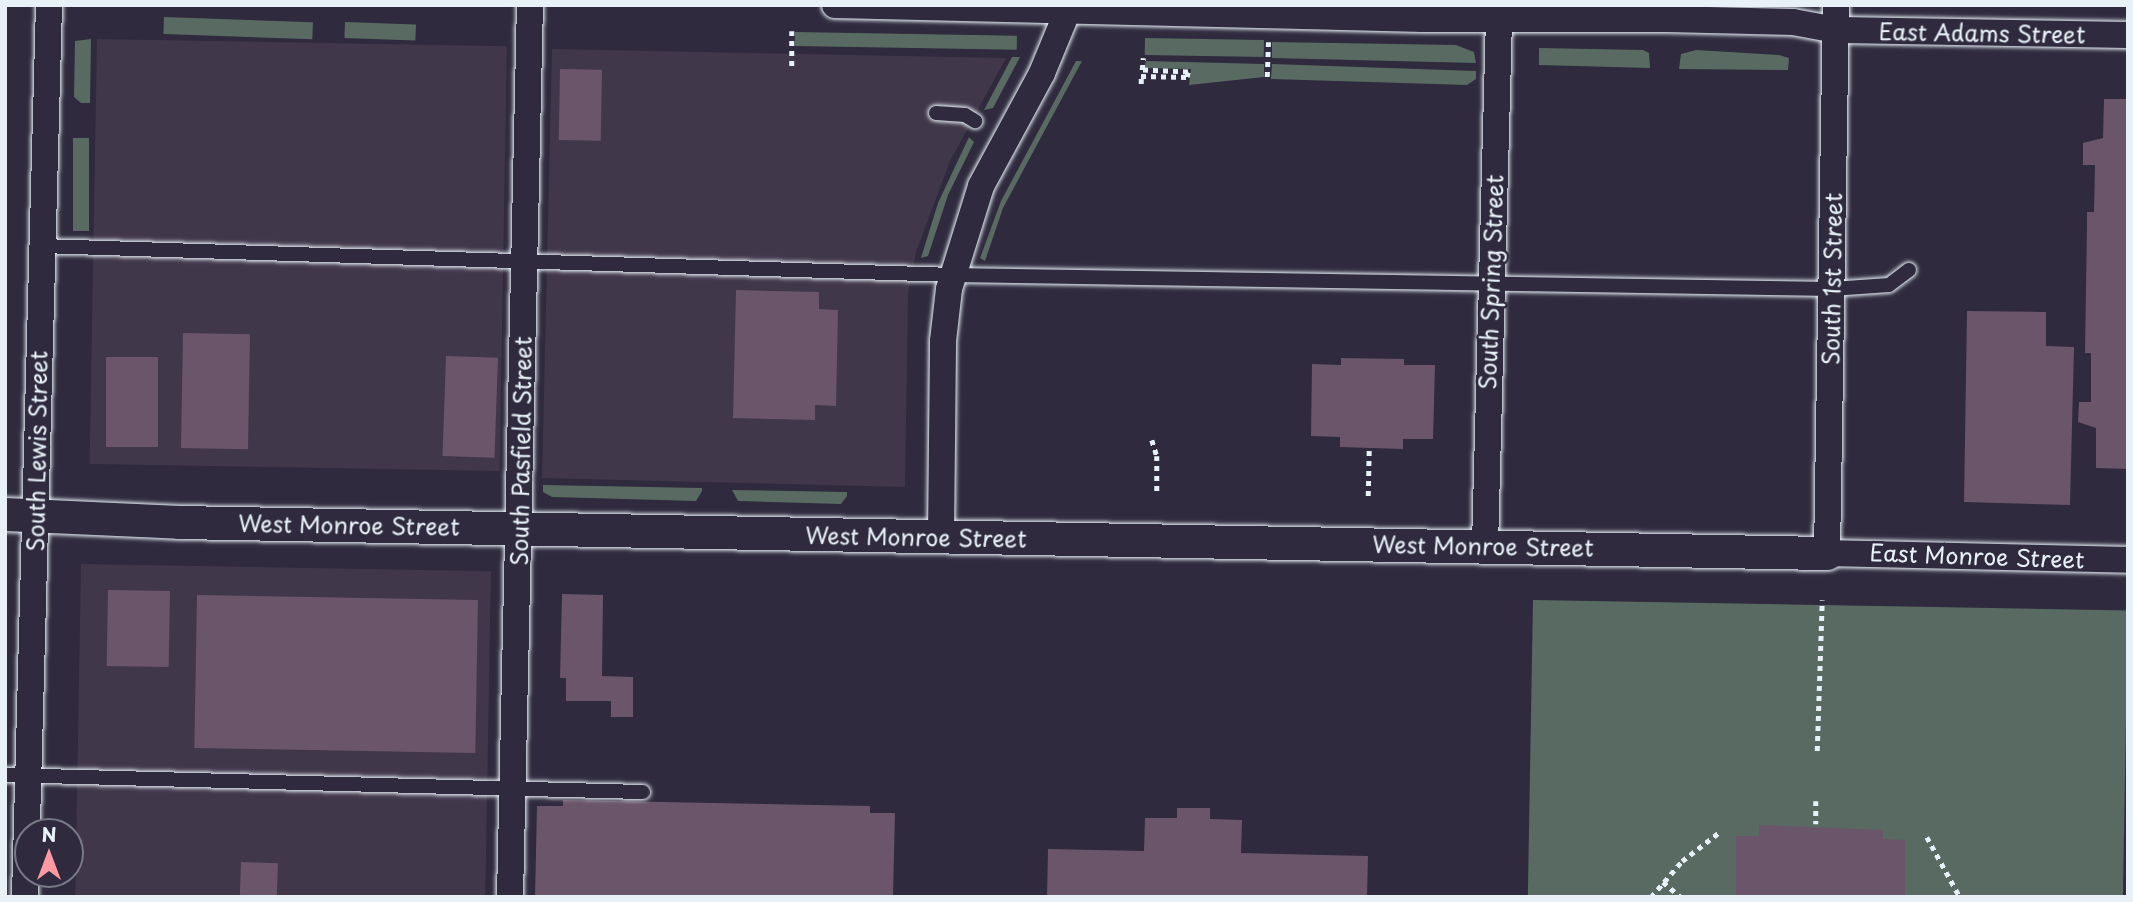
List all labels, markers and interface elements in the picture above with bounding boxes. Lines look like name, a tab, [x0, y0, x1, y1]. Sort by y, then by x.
street label: East Adams Street	[1877, 17, 2087, 49]
street label: South Spring Street	[1473, 173, 1509, 391]
street label: South 1st Street	[1817, 190, 1847, 368]
street label: South Pasfield Street	[505, 335, 537, 567]
street label: South Lewis Street	[21, 348, 53, 554]
street label: West Monroe Street	[238, 509, 460, 541]
street label: West Monroe Street	[805, 521, 1027, 553]
street label: West Monroe Street	[1372, 530, 1594, 562]
street label: East Monroe Street	[1869, 538, 2085, 574]
north arrow	[14, 818, 84, 888]
text: N	[41, 820, 57, 848]

